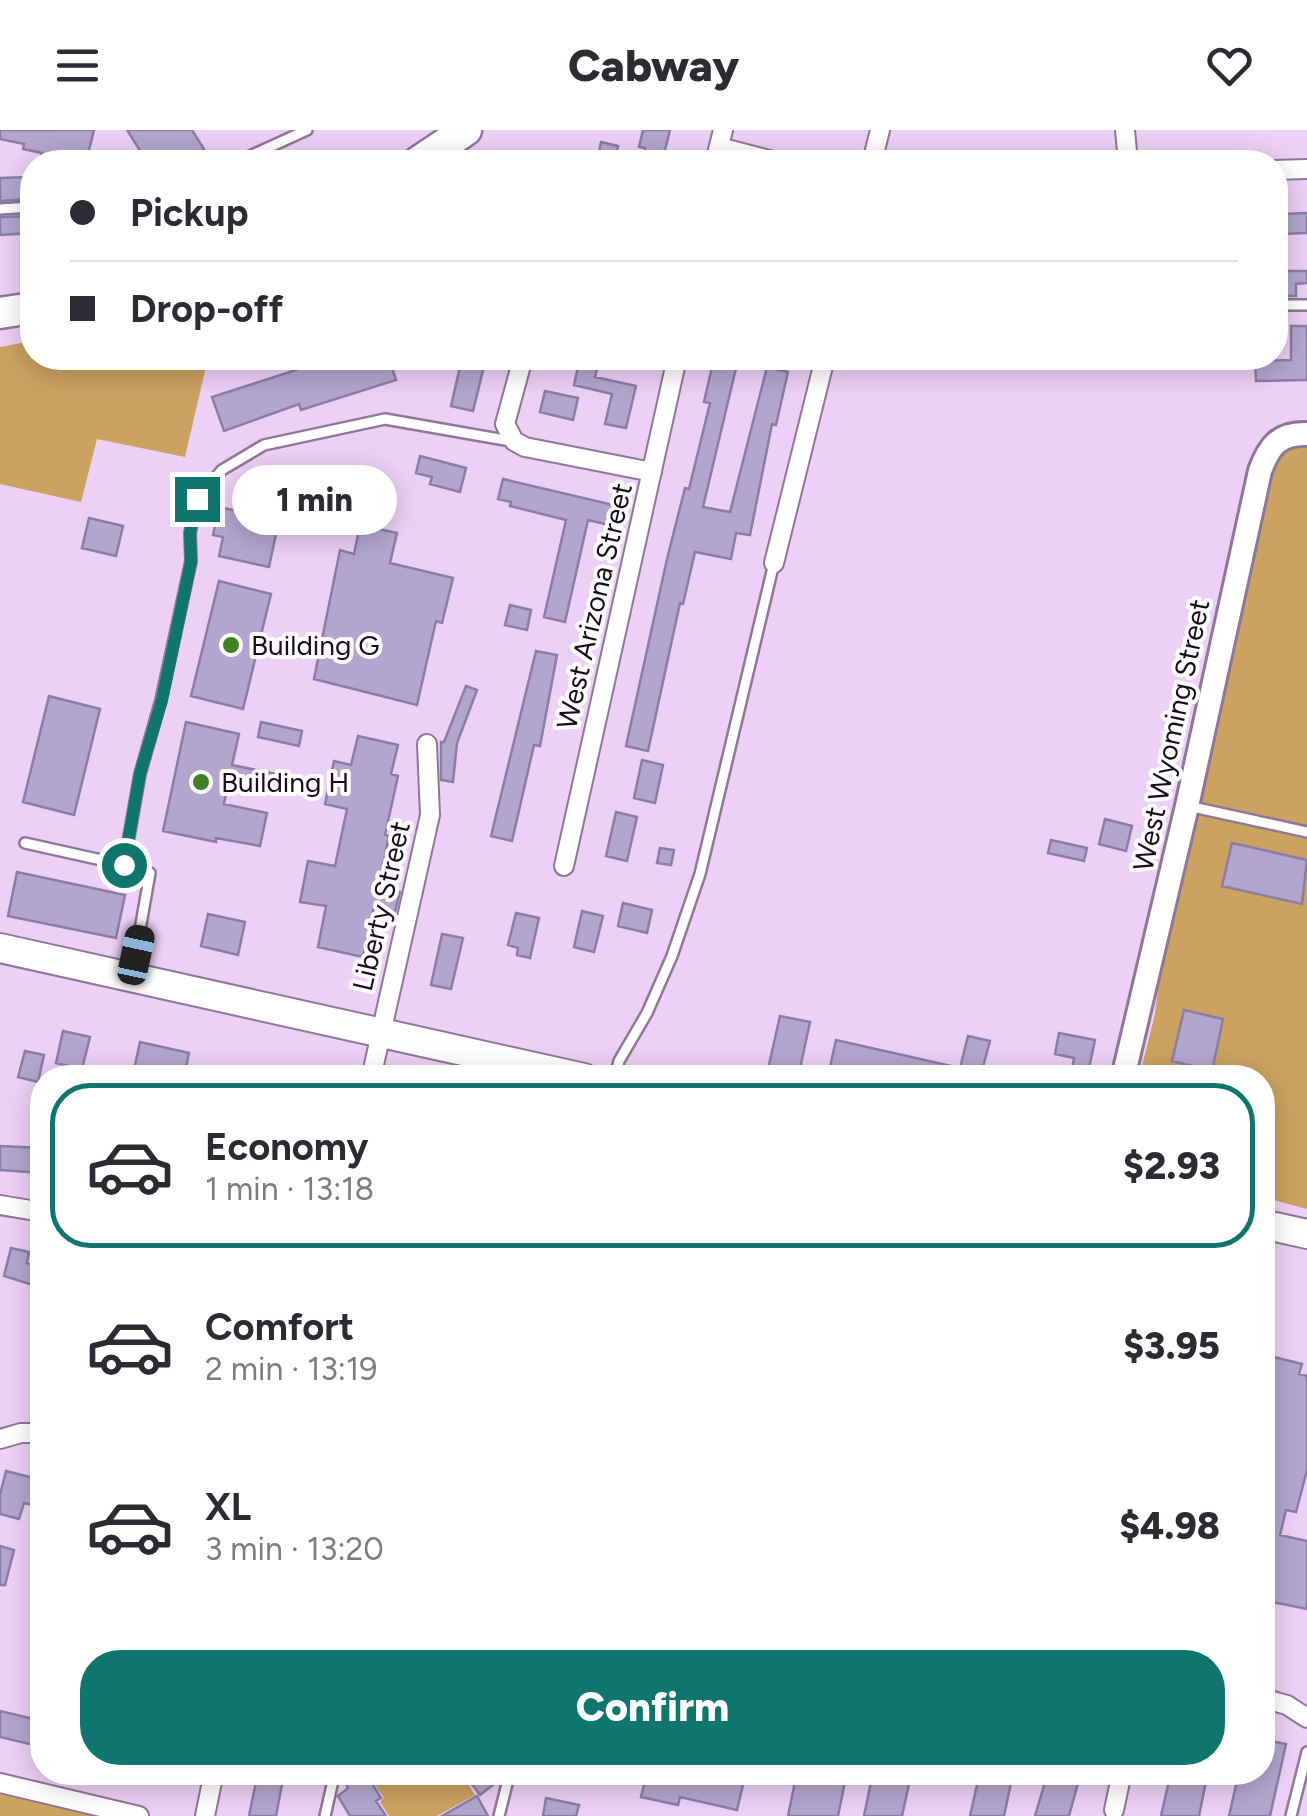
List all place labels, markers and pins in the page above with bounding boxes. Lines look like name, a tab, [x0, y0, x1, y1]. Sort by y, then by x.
place label: Building G	[251, 628, 380, 662]
marker: Building G	[220, 634, 242, 656]
place label: Building H	[221, 765, 349, 799]
marker: Building H	[190, 771, 212, 793]

